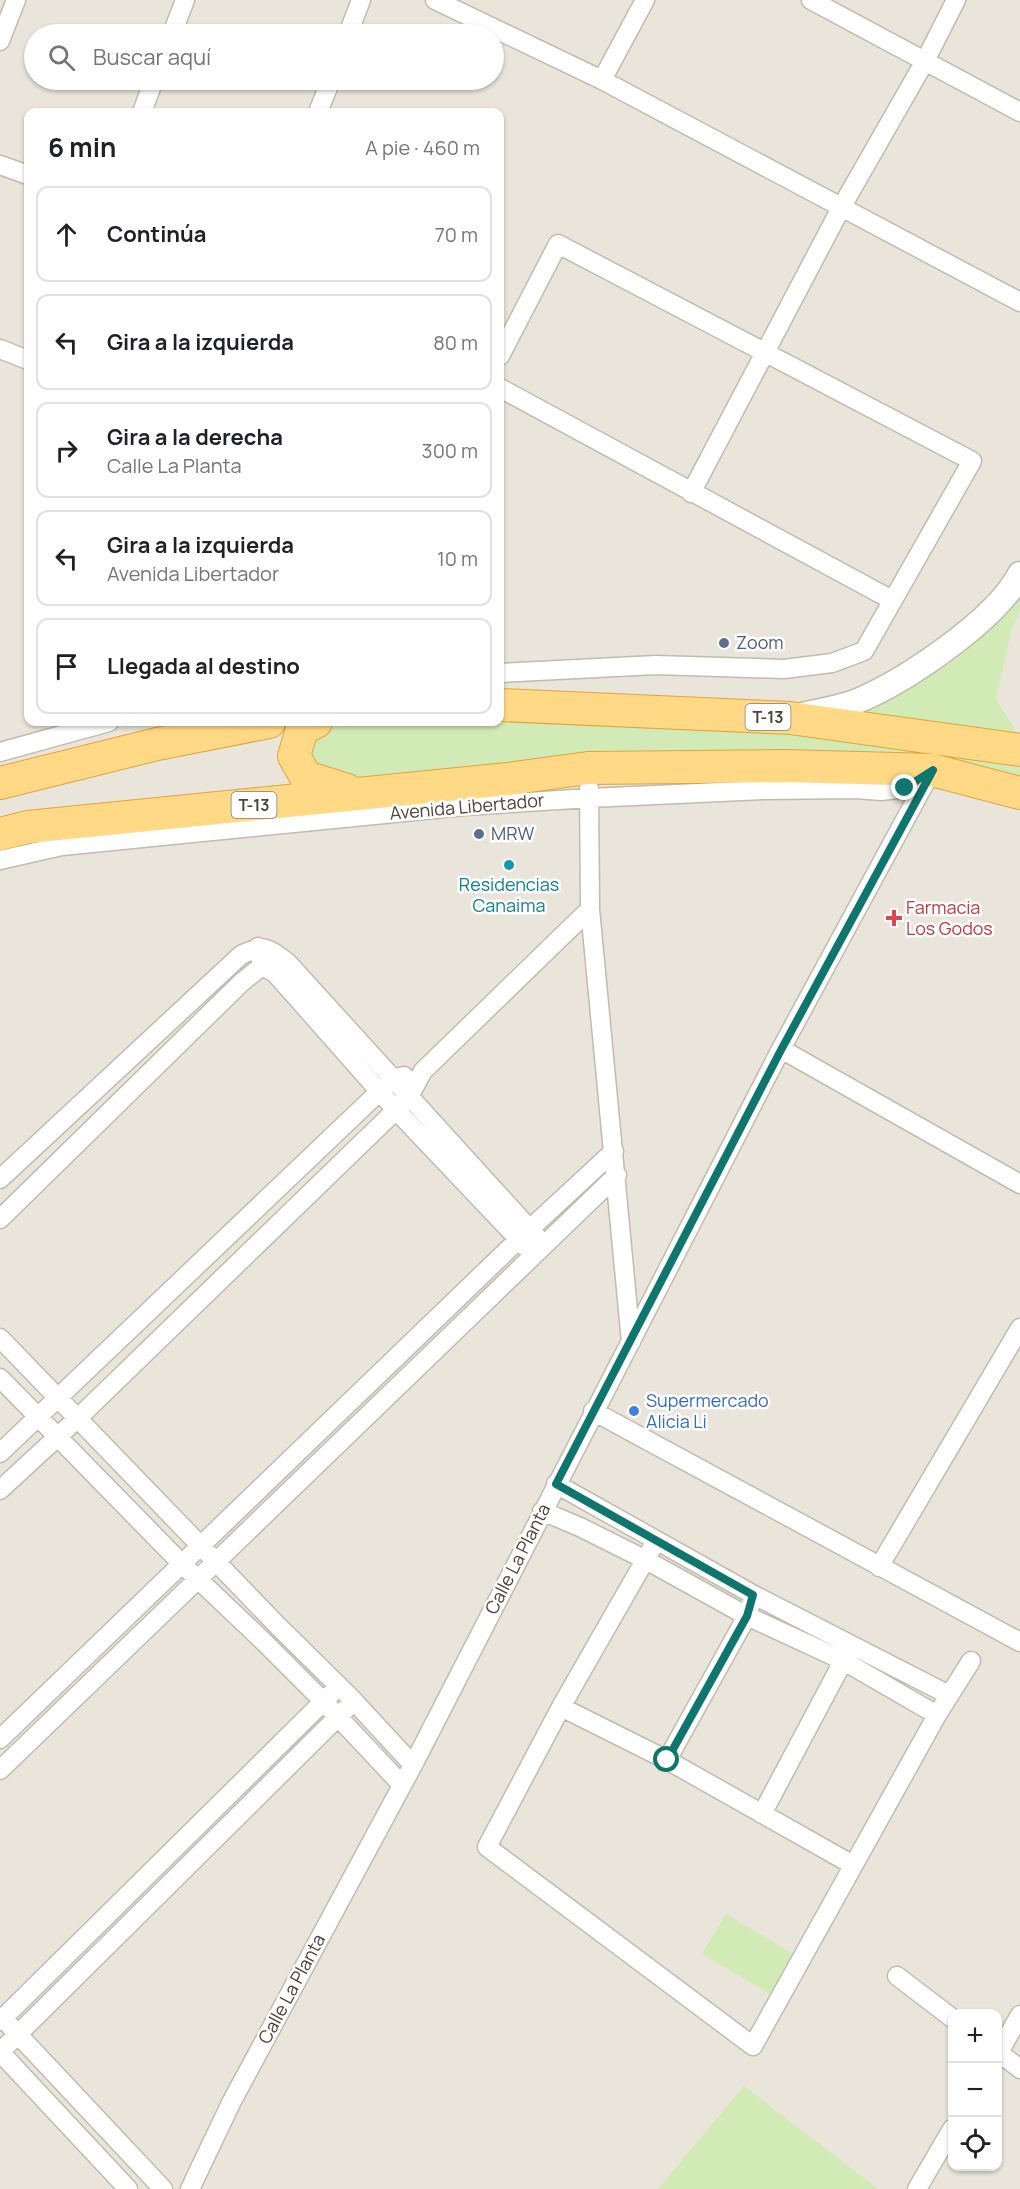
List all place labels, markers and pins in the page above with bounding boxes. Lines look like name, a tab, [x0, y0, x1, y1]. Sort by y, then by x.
place label: Zoom	[736, 630, 784, 654]
marker: Zoom	[717, 636, 731, 650]
place label: MRW	[491, 821, 534, 845]
marker: MRW	[472, 827, 486, 841]
marker: Residencias Canaima	[502, 858, 516, 872]
place label: Residencias Canaima	[459, 872, 559, 917]
place label: Farmacia Los Godos	[906, 895, 993, 940]
marker: Farmacia Los Godos	[887, 911, 901, 925]
place label: Supermercado Alicia Li	[646, 1388, 769, 1433]
marker: Supermercado Alicia Li	[627, 1404, 641, 1418]

